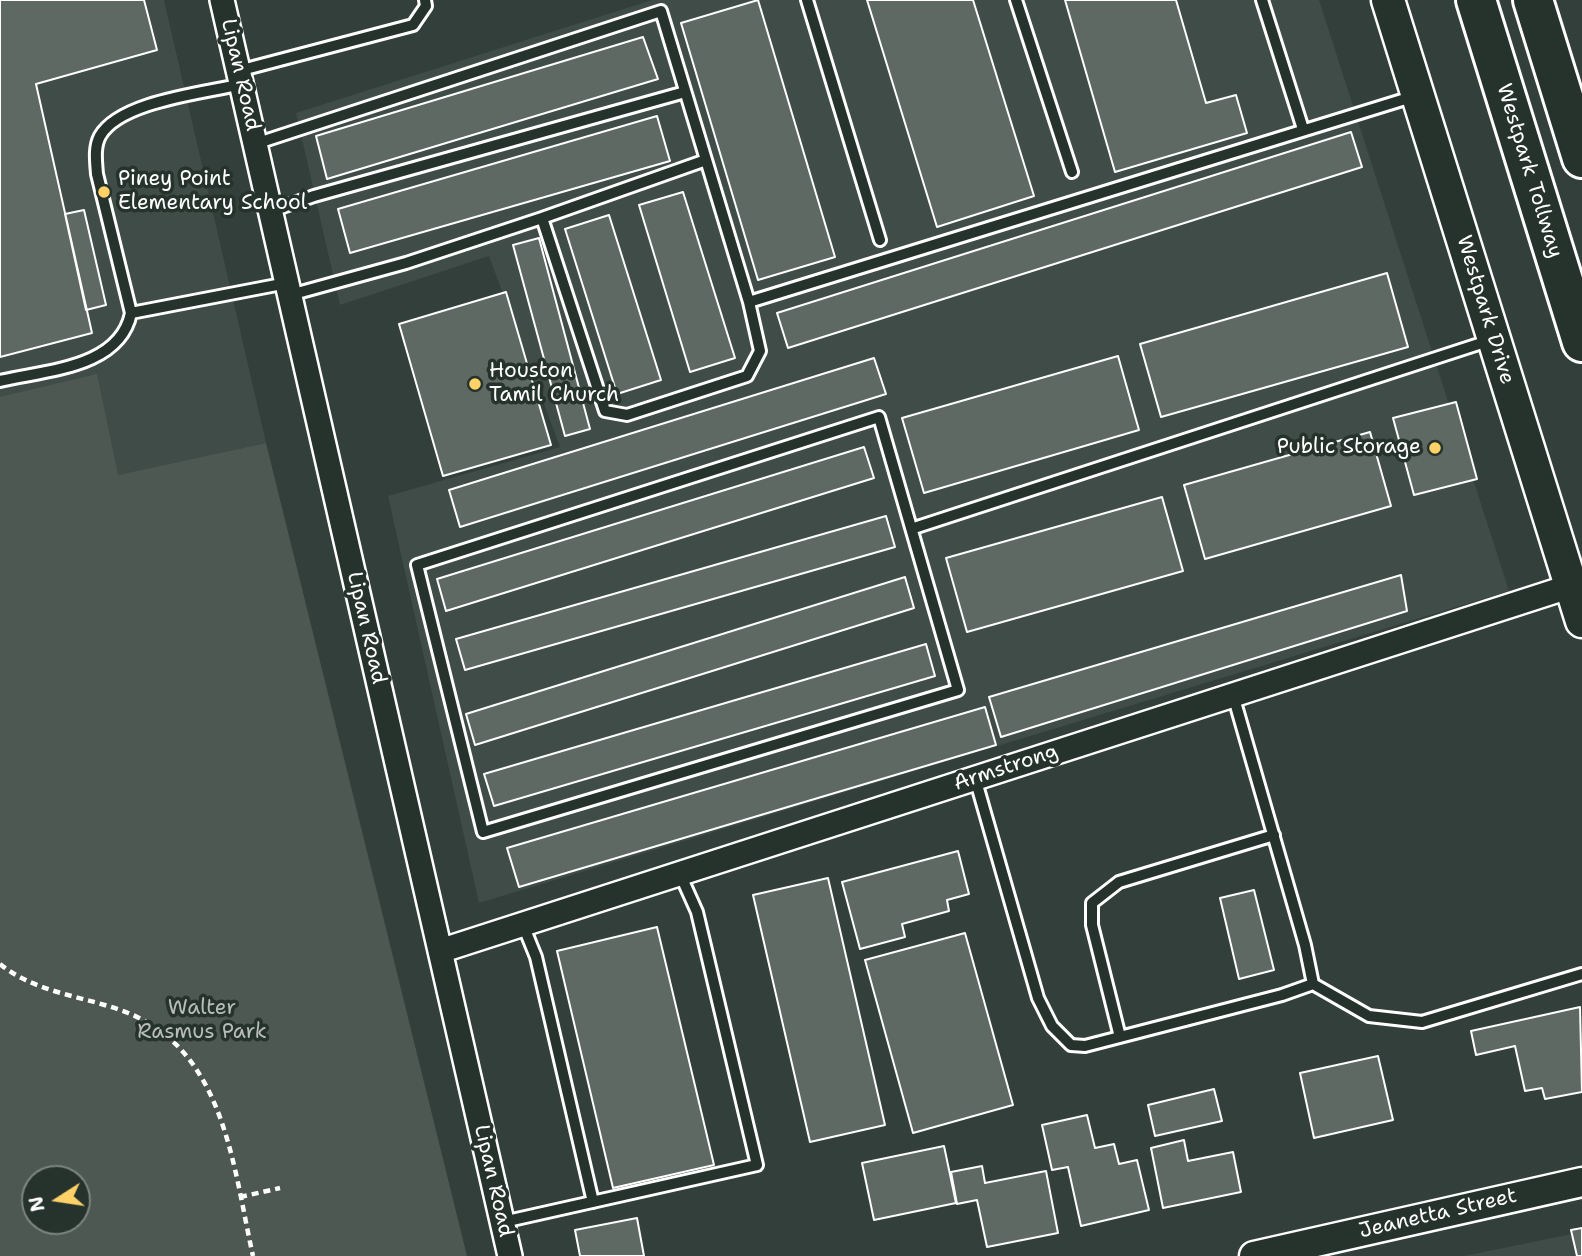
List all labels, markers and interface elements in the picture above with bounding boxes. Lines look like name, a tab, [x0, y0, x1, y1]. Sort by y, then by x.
street label: Lipan Road	[215, 16, 265, 134]
street label: Westpark Tollway	[1491, 81, 1567, 261]
place label: Piney Point Elementary School	[118, 167, 307, 217]
marker: Piney Point Elementary School	[96, 184, 112, 200]
street label: Westpark Drive	[1450, 232, 1520, 388]
place label: Houston Tamil Church	[489, 359, 619, 409]
marker: Houston Tamil Church	[467, 376, 483, 392]
place label: Public Storage	[1277, 435, 1421, 461]
marker: Public Storage	[1427, 440, 1443, 456]
street label: Lipan Road	[341, 569, 391, 687]
street label: Armstrong	[951, 739, 1061, 797]
park label: Walter Rasmus Park	[137, 996, 267, 1046]
street label: Lipan Road	[468, 1122, 518, 1240]
north arrow	[21, 1165, 91, 1235]
street label: Jeanetta Street	[1357, 1184, 1519, 1244]
text: N	[23, 1194, 51, 1214]

